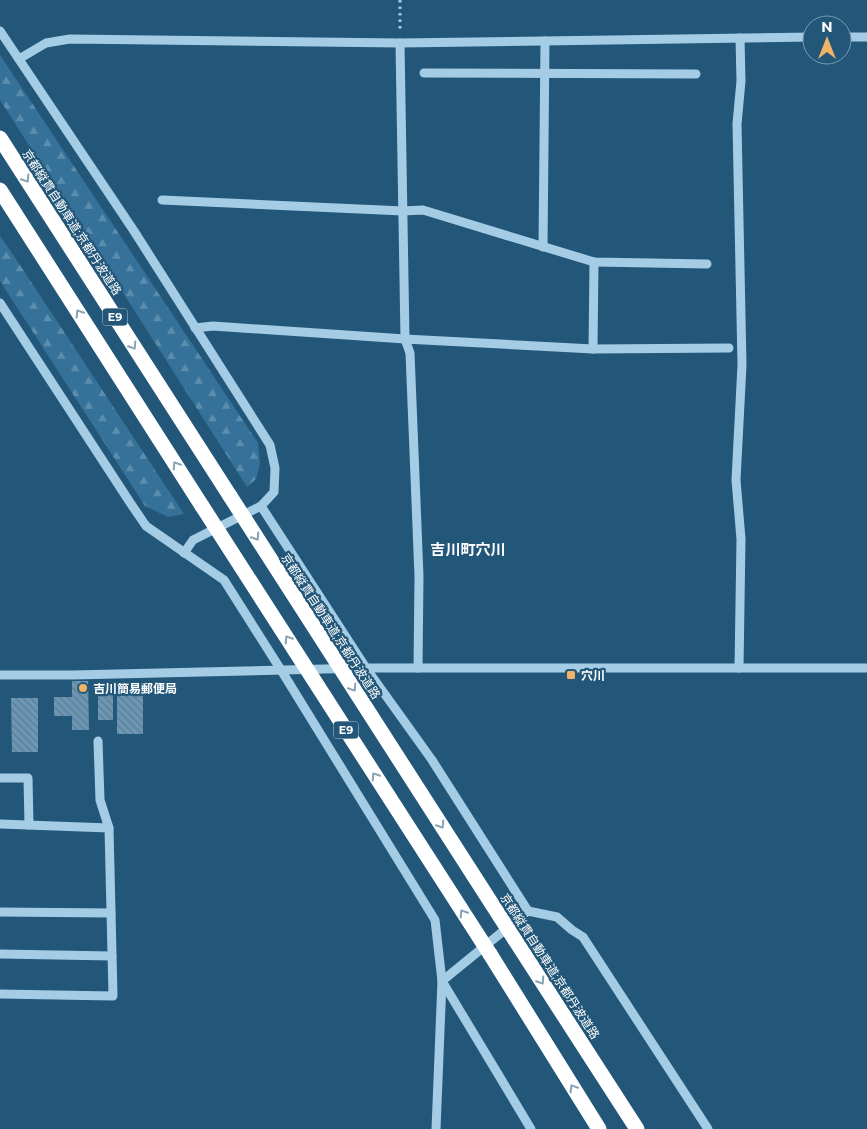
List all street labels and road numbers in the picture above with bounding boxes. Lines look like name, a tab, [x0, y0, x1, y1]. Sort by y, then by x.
street label: 京都縦貫自動車道;京都丹波道路	[19, 146, 125, 298]
road number: E9	[102, 308, 128, 326]
street label: 京都縦貫自動車道;京都丹波道路	[278, 550, 384, 702]
road number: E9	[334, 722, 358, 738]
street label: 京都縦貫自動車道;京都丹波道路	[497, 890, 603, 1042]

